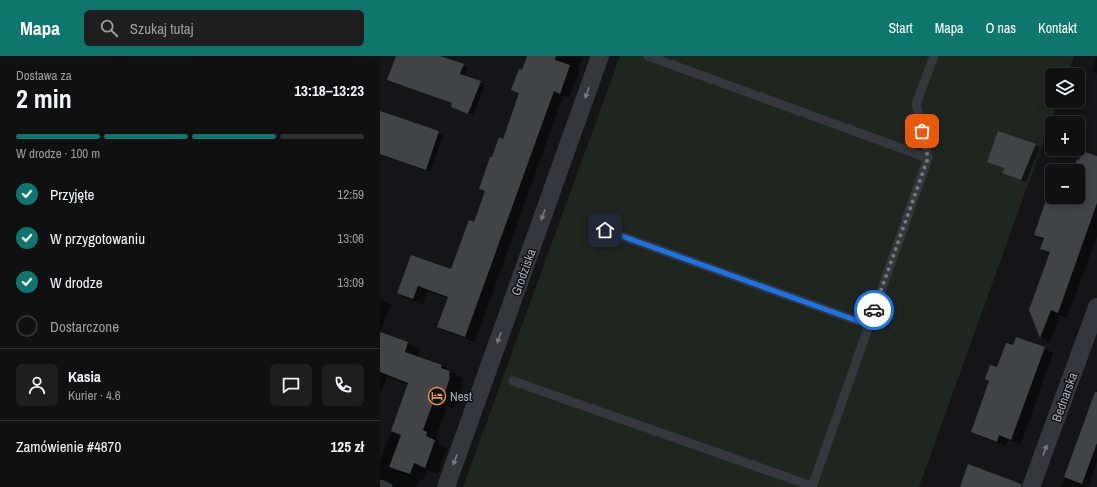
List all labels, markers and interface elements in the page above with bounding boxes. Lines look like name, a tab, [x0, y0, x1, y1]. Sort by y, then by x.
search box	[84, 10, 364, 46]
text: Mapa	[20, 15, 60, 41]
icon: search	[98, 17, 120, 39]
text: Szukaj tutaj	[130, 18, 193, 39]
text: Start	[888, 19, 913, 37]
text: Mapa	[935, 19, 963, 37]
text: O nas	[985, 19, 1016, 37]
text: Kontakt	[1038, 19, 1077, 37]
text: Dostawa za	[16, 67, 72, 84]
map controls	[1045, 68, 1085, 204]
button: layers	[1045, 68, 1085, 108]
text: 13:18–13:23	[294, 80, 364, 101]
text: 2 min	[16, 81, 72, 116]
one-way arrow	[583, 87, 589, 99]
pin	[905, 114, 939, 148]
button: +	[1045, 116, 1085, 156]
icon: bag	[911, 120, 933, 142]
text: W drodze · 100 m	[16, 145, 100, 162]
button: −	[1045, 164, 1085, 204]
icon: check	[16, 183, 38, 205]
text: Przyjęte	[50, 184, 94, 205]
text: 12:59	[337, 186, 364, 203]
one-way arrow	[540, 210, 546, 222]
pin	[588, 213, 622, 247]
icon: home	[594, 219, 616, 241]
icon: check	[16, 227, 38, 249]
text: W przygotowaniu	[50, 228, 145, 249]
text: 13:06	[337, 230, 364, 247]
street label: Grodziska	[507, 246, 540, 298]
icon: check	[16, 271, 38, 293]
text: W drodze	[50, 272, 103, 293]
text: 13:09	[337, 274, 364, 291]
courier	[854, 290, 894, 330]
icon: car	[863, 299, 885, 321]
text: Dostarczone	[50, 316, 119, 337]
one-way arrow	[496, 332, 502, 344]
button: person	[16, 364, 58, 406]
button: chat	[270, 364, 312, 406]
button: phone	[322, 364, 364, 406]
text: Kasia	[68, 366, 101, 387]
street label: Bednarska	[1048, 370, 1081, 424]
hotel icon: Nest	[427, 386, 447, 406]
text: Kurier · 4.6	[68, 387, 121, 404]
place label: Nest	[450, 388, 472, 405]
text: Zamówienie #4870	[16, 436, 121, 457]
text: 125 zł	[330, 436, 364, 457]
one-way arrow	[1042, 444, 1048, 456]
one-way arrow	[452, 454, 458, 466]

